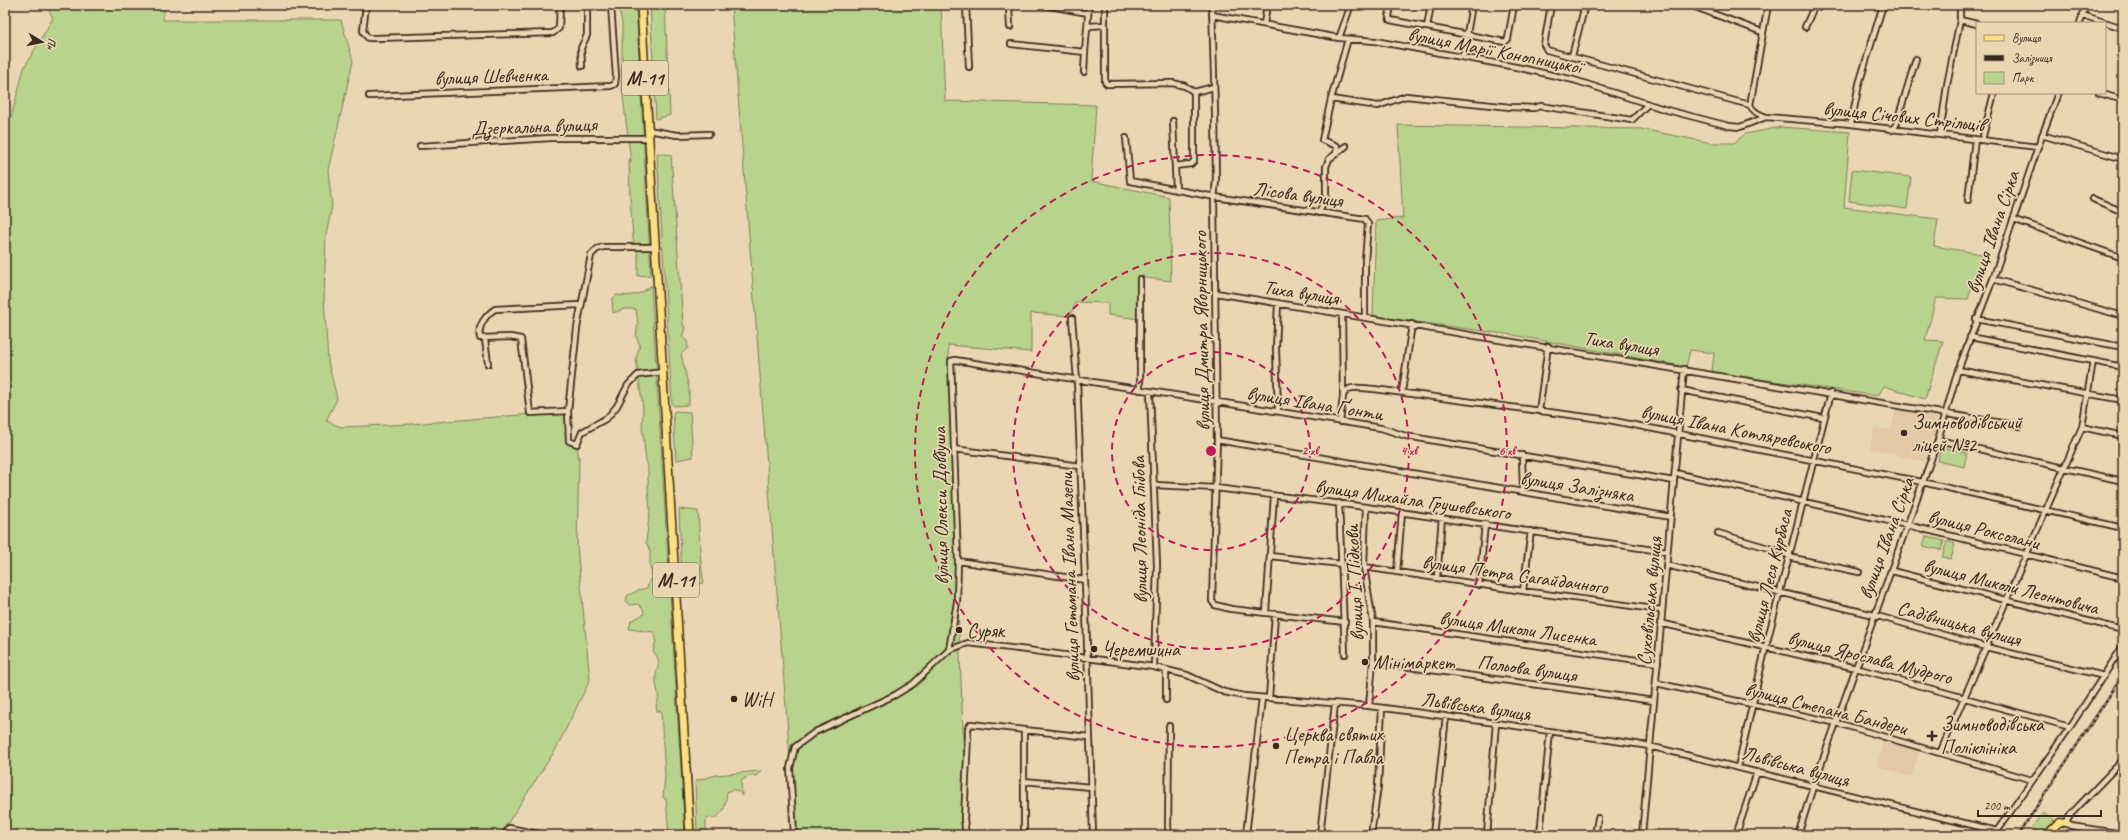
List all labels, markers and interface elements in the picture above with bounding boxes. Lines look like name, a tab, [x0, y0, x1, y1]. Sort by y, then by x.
street label: вулиця Марії Конопницької	[1406, 21, 1588, 80]
north arrow	[22, 22, 62, 62]
legend	[1976, 22, 2106, 94]
text: Вулиця	[2012, 30, 2041, 46]
text: Пн	[44, 37, 60, 52]
text: Залізниця	[2012, 50, 2053, 66]
road number: М-11	[622, 61, 668, 95]
street label: вулиця Шевченка	[434, 62, 550, 91]
text: Парк	[2012, 70, 2035, 86]
street label: вулиця Січових Стрільців	[1822, 96, 1991, 138]
street label: Дзеркальна вулиця	[471, 112, 599, 142]
street label: вулиця Івана Сірка	[1960, 166, 2026, 297]
street label: Лісова вулиця	[1252, 176, 1346, 213]
street label: вулиця Дмитра Яворницького	[1187, 230, 1216, 431]
street label: Тиха вулиця	[1262, 274, 1342, 311]
street label: Тиха вулиця	[1582, 325, 1662, 362]
street label: вулиця Івана Ґонти	[1245, 380, 1386, 427]
street label: вулиця Івана Котляревського	[1639, 399, 1834, 460]
place label: Зимноводівський ліцей №2	[1912, 410, 2023, 458]
street label: вулиця Олекси Довбуша	[927, 425, 954, 585]
marker: Зимноводівський ліцей №2	[1899, 428, 1909, 438]
text: 2 хв	[1302, 443, 1320, 459]
text: 4 хв	[1401, 443, 1419, 459]
text: 6 хв	[1499, 443, 1517, 459]
centre of rings	[1204, 444, 1218, 458]
street label: вулиця Леоніда Глібова	[1126, 454, 1153, 604]
street label: вулиця Залізняка	[1518, 465, 1637, 509]
street label: вулиця Гетьмана Івана Мазепи	[1053, 470, 1086, 682]
street label: вулиця Михайла Грушевського	[1314, 473, 1514, 526]
street label: вулиця Івана Сірка	[1853, 473, 1921, 603]
street label: вулиця Роксолани	[1926, 504, 2044, 556]
street label: вулиця Леся Курбаса	[1741, 505, 1799, 646]
street label: вулиця І. Підкови	[1339, 523, 1370, 642]
street label: Суховільська вулиця	[1631, 535, 1668, 667]
street label: вулиця Петра Сагайдачного	[1421, 549, 1610, 600]
street label: вулиця Миколи Леонтовича	[1921, 553, 2103, 621]
road number: М-11	[653, 563, 699, 597]
street label: Садівницька вулиця	[1894, 595, 2025, 652]
street label: вулиця Миколи Лисенка	[1438, 605, 1600, 652]
place label: Суряк	[967, 618, 1006, 643]
marker: Суряк	[954, 625, 964, 635]
street label: вулиця Ярослава Мудрого	[1785, 625, 1955, 690]
place label: Черемшина	[1102, 637, 1181, 662]
marker: Черемшина	[1089, 644, 1099, 654]
street label: Польова вулиця	[1476, 649, 1580, 688]
place label: Мінімаркет	[1373, 650, 1456, 675]
marker: Мінімаркет	[1360, 657, 1370, 667]
street label: вулиця Степана Бандери	[1742, 676, 1911, 741]
street label: Львівська вулиця	[1420, 686, 1533, 727]
place label: WiH	[742, 687, 775, 712]
marker: WiH	[729, 694, 739, 704]
place label: Зимноводівська Поліклініка	[1941, 712, 2045, 760]
place label: Церква святих Петра і Павла	[1284, 722, 1385, 770]
marker: Зимноводівська Поліклініка	[1926, 730, 1938, 742]
street label: Львівська вулиця	[1740, 740, 1853, 793]
marker: Церква святих Петра і Павла	[1271, 741, 1281, 751]
scale bar	[1978, 792, 2101, 818]
text: 200 m	[1984, 798, 2011, 814]

